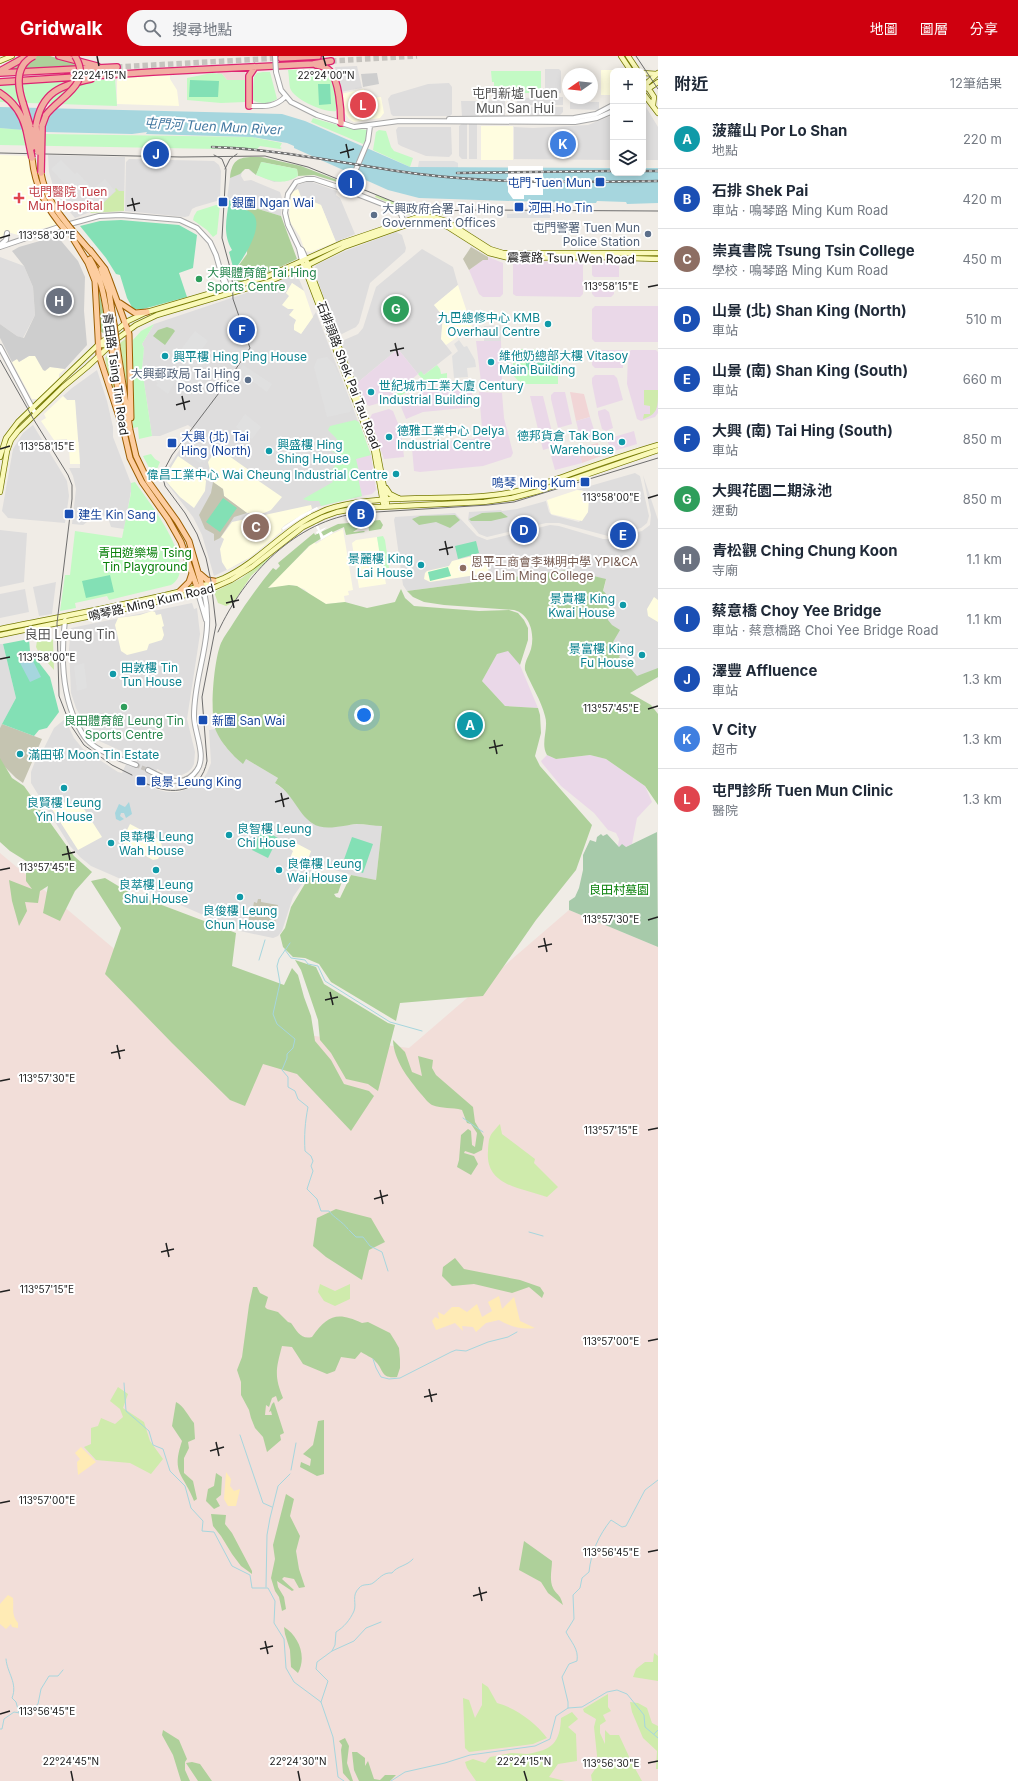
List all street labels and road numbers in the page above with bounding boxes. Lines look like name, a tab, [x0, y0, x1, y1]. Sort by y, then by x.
street label: 震寰路 Tsun Wen Road	[507, 249, 635, 267]
street label: 石排頭路 Shek Pai Tau Road	[314, 299, 384, 451]
street label: 青田路 Tsing Tin Road	[100, 312, 132, 436]
street label: 鳴琴路 Ming Kum Road	[87, 580, 215, 624]

